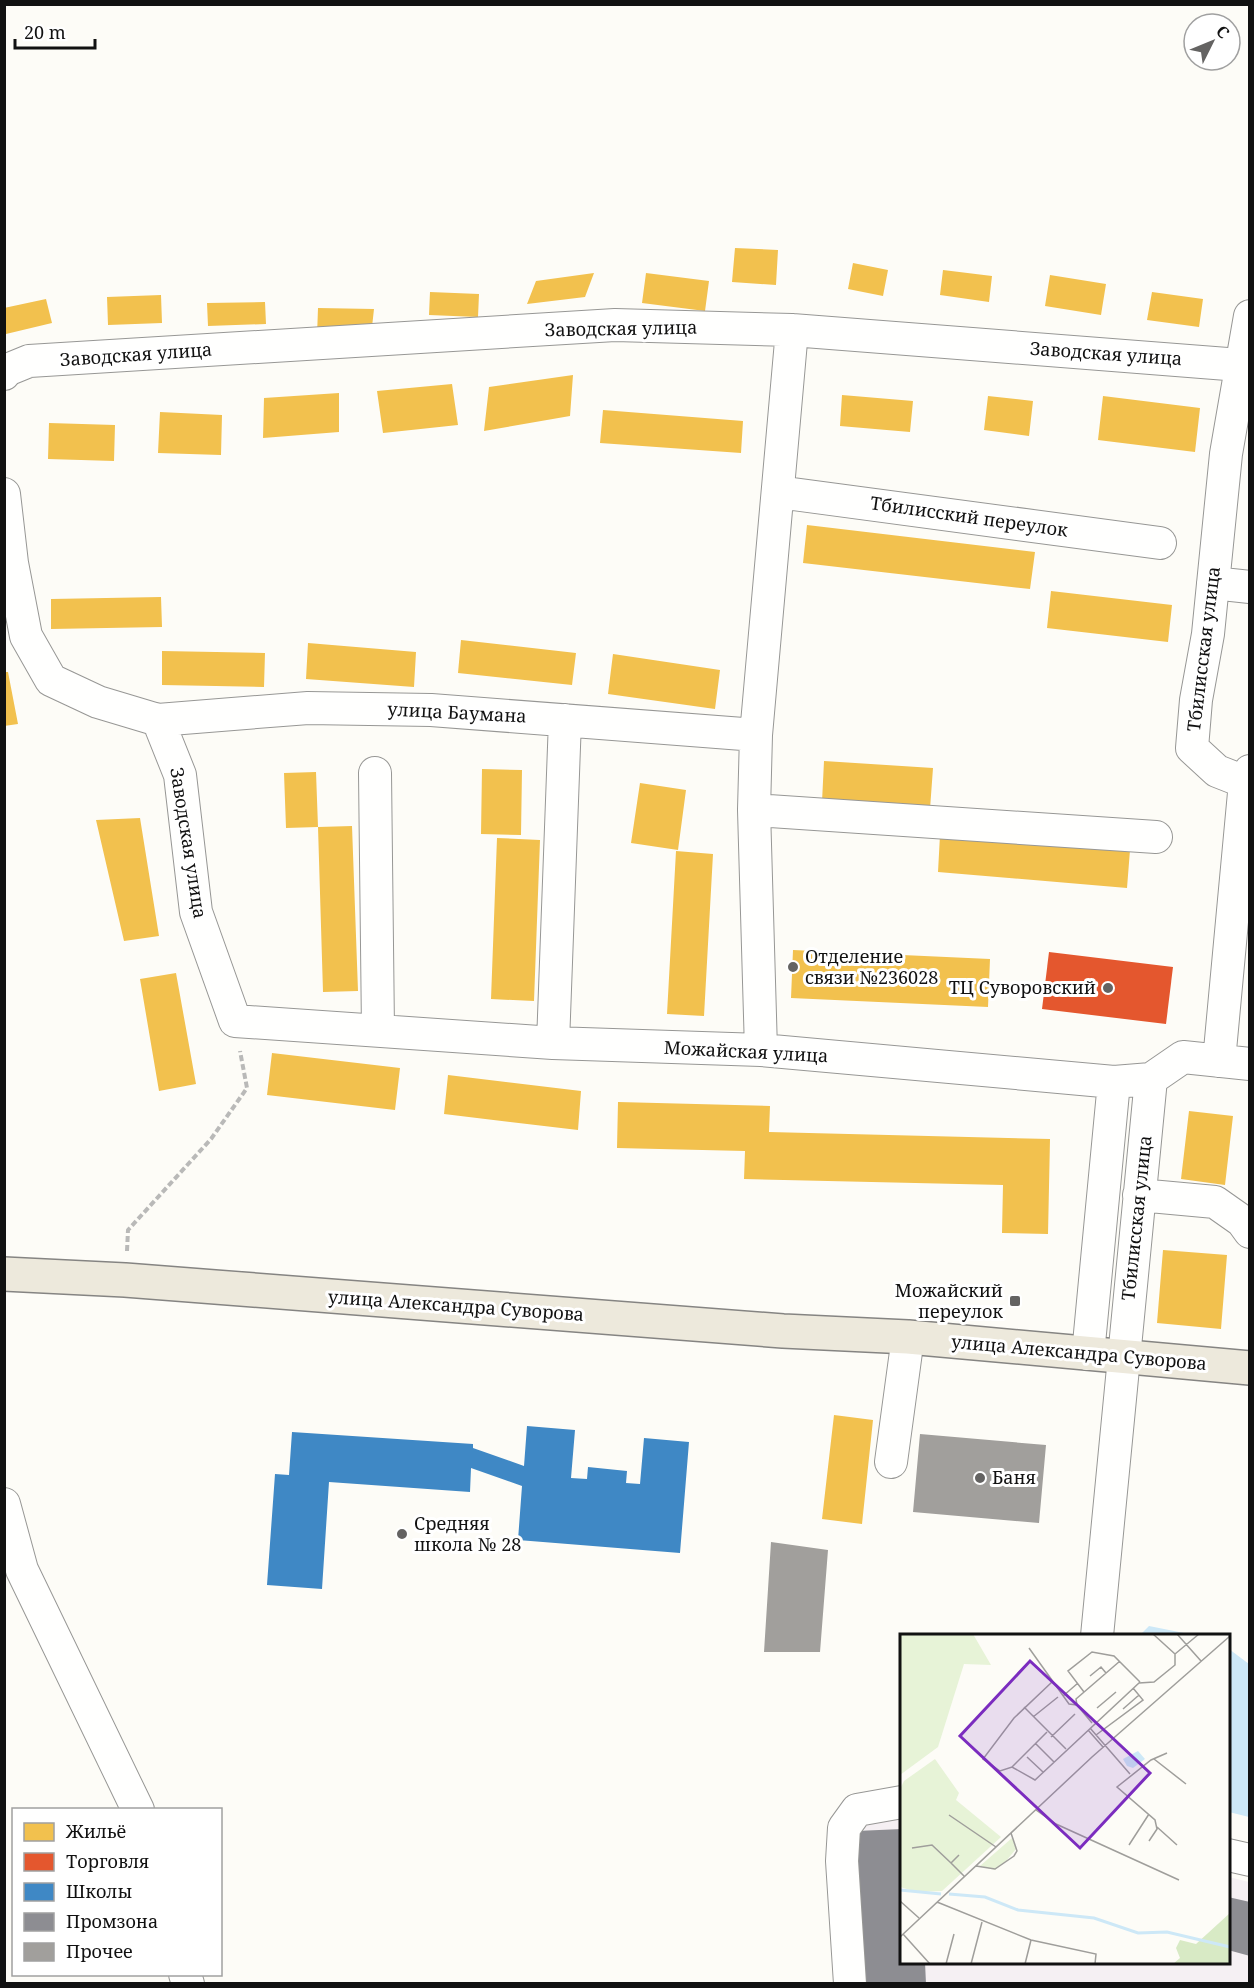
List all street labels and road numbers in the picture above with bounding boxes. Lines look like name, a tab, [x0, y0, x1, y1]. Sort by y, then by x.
street label: Заводская улица	[544, 315, 698, 341]
street label: Заводская улица	[1029, 336, 1183, 370]
street label: Заводская улица	[59, 337, 213, 371]
street label: Тбилисский переулок	[869, 490, 1070, 542]
street label: Тбилисская улица	[1181, 565, 1225, 733]
street label: улица Баумана	[387, 696, 527, 728]
street label: Заводская улица	[165, 766, 213, 920]
street label: Можайская улица	[663, 1035, 829, 1067]
street label: Тбилисская улица	[1115, 1134, 1157, 1302]
street label: улица Александра Суворова	[327, 1284, 585, 1326]
street label: улица Александра Суворова	[950, 1329, 1208, 1375]

